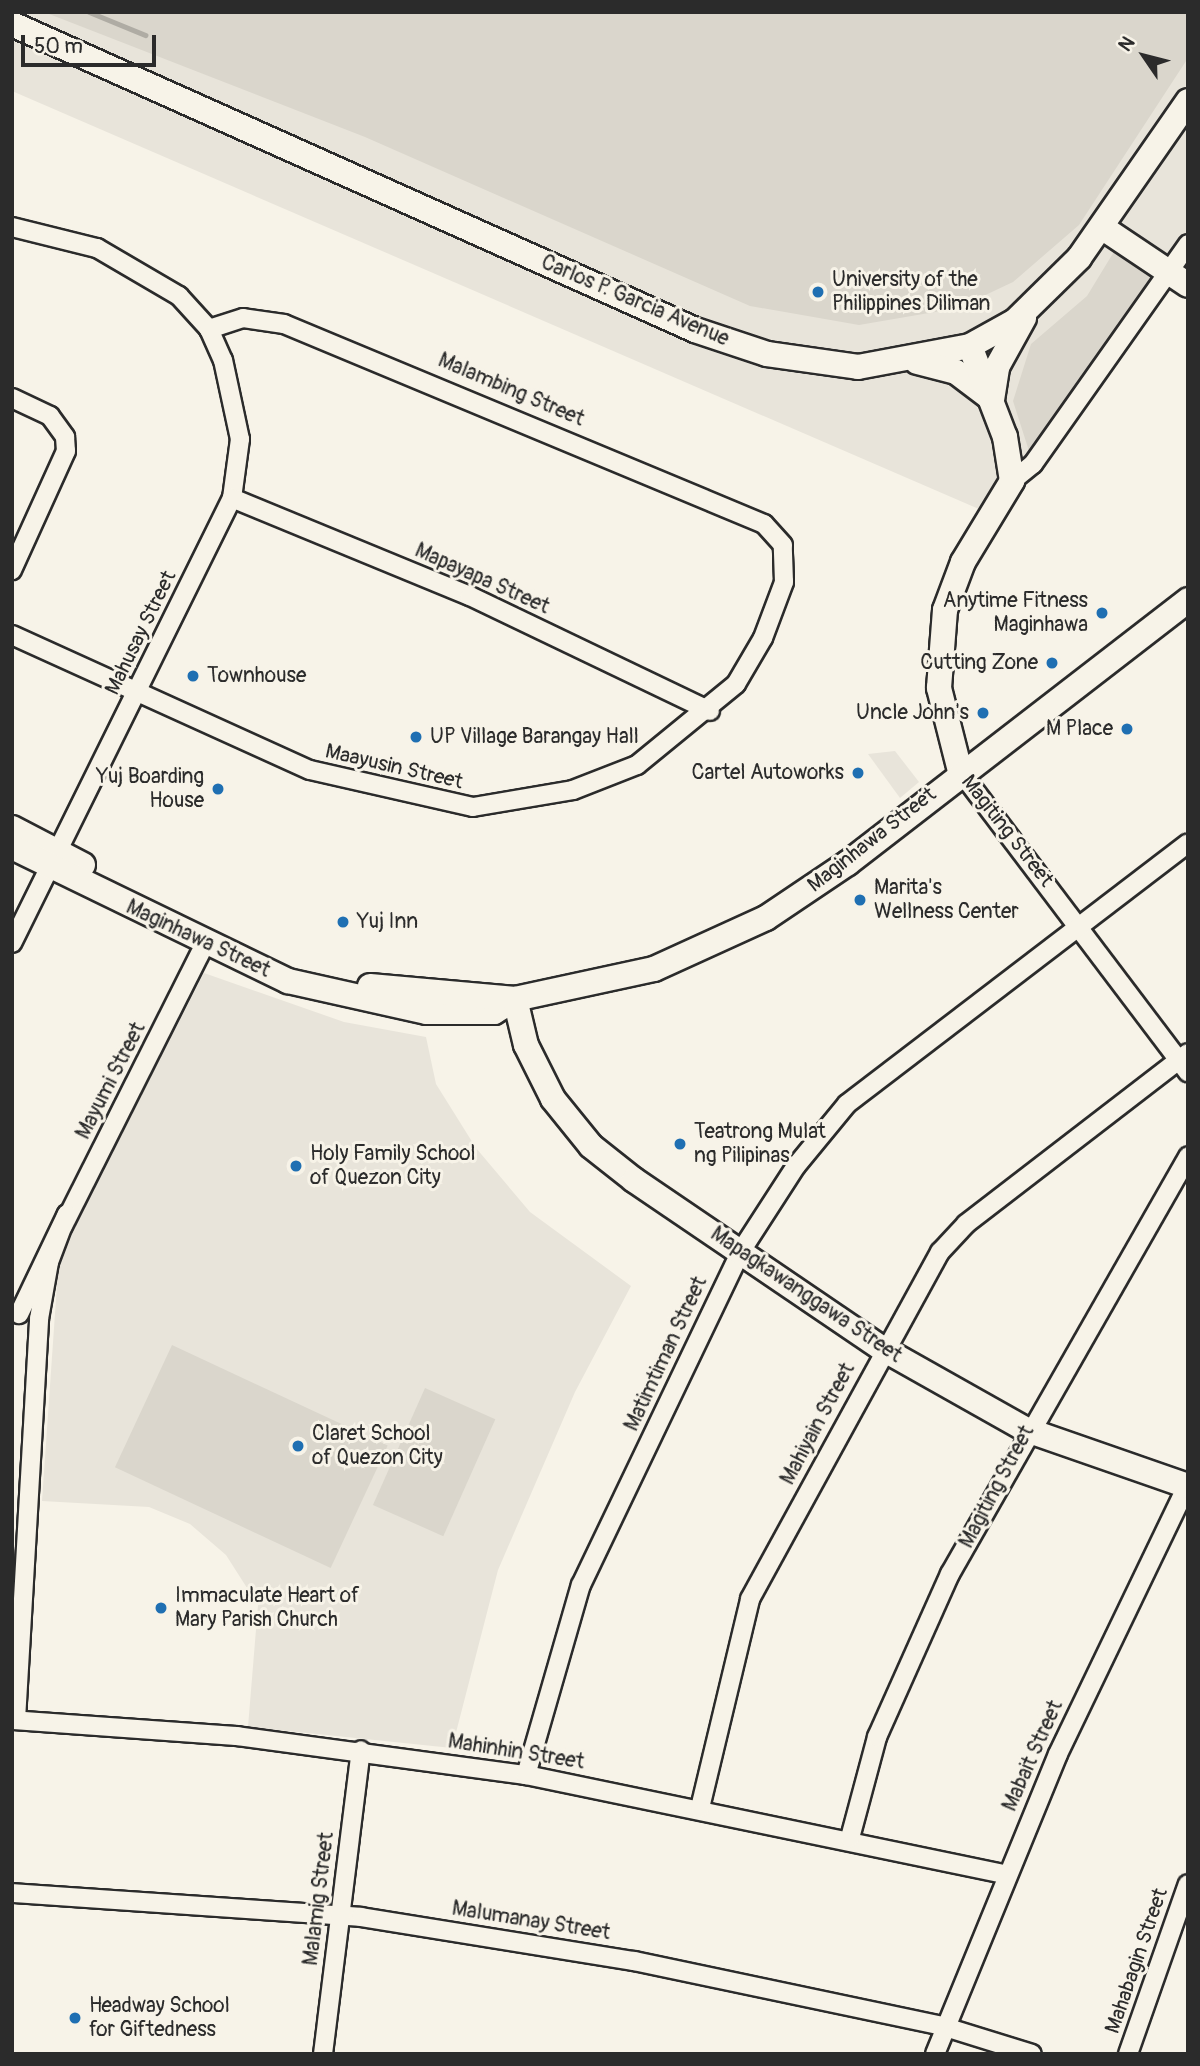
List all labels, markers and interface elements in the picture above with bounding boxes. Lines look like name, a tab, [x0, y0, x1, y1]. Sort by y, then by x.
scale bar	[24, 21, 159, 65]
north arrow	[1109, 21, 1179, 91]
text: N	[1113, 32, 1140, 56]
text: 50 m	[34, 33, 83, 60]
street label: Carlos P. Garcia Avenue	[537, 250, 733, 352]
place label: University of the Philippines Diliman	[832, 267, 990, 317]
marker: University of the Philippines Diliman	[810, 284, 826, 300]
street label: Malambing Street	[434, 348, 588, 432]
street label: Mapayapa Street	[411, 538, 553, 620]
street label: Mahusay Street	[100, 567, 182, 699]
place label: Anytime Fitness Maginhawa	[943, 588, 1088, 638]
marker: Anytime Fitness Maginhawa	[1094, 605, 1110, 621]
place label: Cutting Zone	[920, 650, 1038, 676]
marker: Cutting Zone	[1044, 655, 1060, 671]
place label: Townhouse	[207, 663, 306, 689]
marker: Townhouse	[185, 668, 201, 684]
place label: Uncle John's	[856, 700, 969, 726]
marker: Uncle John's	[975, 705, 991, 721]
place label: M Place	[1046, 716, 1113, 742]
marker: M Place	[1119, 721, 1135, 737]
place label: UP Village Barangay Hall	[430, 724, 639, 750]
marker: UP Village Barangay Hall	[408, 729, 424, 745]
street label: Maayusin Street	[323, 739, 465, 795]
place label: Cartel Autoworks	[691, 760, 844, 786]
place label: Yuj Boarding House	[96, 764, 204, 814]
marker: Cartel Autoworks	[850, 765, 866, 781]
street label: Magiting Street	[955, 770, 1059, 892]
marker: Yuj Boarding House	[210, 781, 226, 797]
street label: Maginhawa Street	[803, 782, 941, 898]
place label: Marita's Wellness Center	[874, 875, 1019, 925]
marker: Marita's Wellness Center	[852, 892, 868, 908]
street label: Maginhawa Street	[122, 895, 274, 983]
place label: Yuj Inn	[357, 909, 418, 935]
marker: Yuj Inn	[335, 914, 351, 930]
street label: Mayumi Street	[71, 1018, 151, 1144]
place label: Teatrong Mulat ng Pilipinas	[694, 1119, 826, 1169]
marker: Teatrong Mulat ng Pilipinas	[672, 1136, 688, 1152]
place label: Holy Family School of Quezon City	[310, 1141, 475, 1191]
marker: Holy Family School of Quezon City	[288, 1158, 304, 1174]
street label: Mapagkawanggawa Street	[706, 1222, 906, 1368]
street label: Matimtiman Street	[619, 1273, 713, 1435]
street label: Mahiyain Street	[775, 1359, 861, 1489]
place label: Claret School of Quezon City	[312, 1421, 443, 1471]
street label: Magiting Street	[954, 1421, 1040, 1553]
marker: Claret School of Quezon City	[290, 1438, 306, 1454]
place label: Immaculate Heart of Mary Parish Church	[175, 1583, 360, 1633]
marker: Immaculate Heart of Mary Parish Church	[153, 1600, 169, 1616]
street label: Mabait Street	[997, 1697, 1069, 1815]
street label: Mahinhin Street	[446, 1729, 586, 1775]
street label: Malamig Street	[298, 1831, 340, 1967]
street label: Mahabagin Street	[1100, 1885, 1174, 2037]
street label: Malumanay Street	[450, 1896, 612, 1946]
place label: Headway School for Giftedness	[89, 1993, 230, 2043]
marker: Headway School for Giftedness	[67, 2010, 83, 2026]

